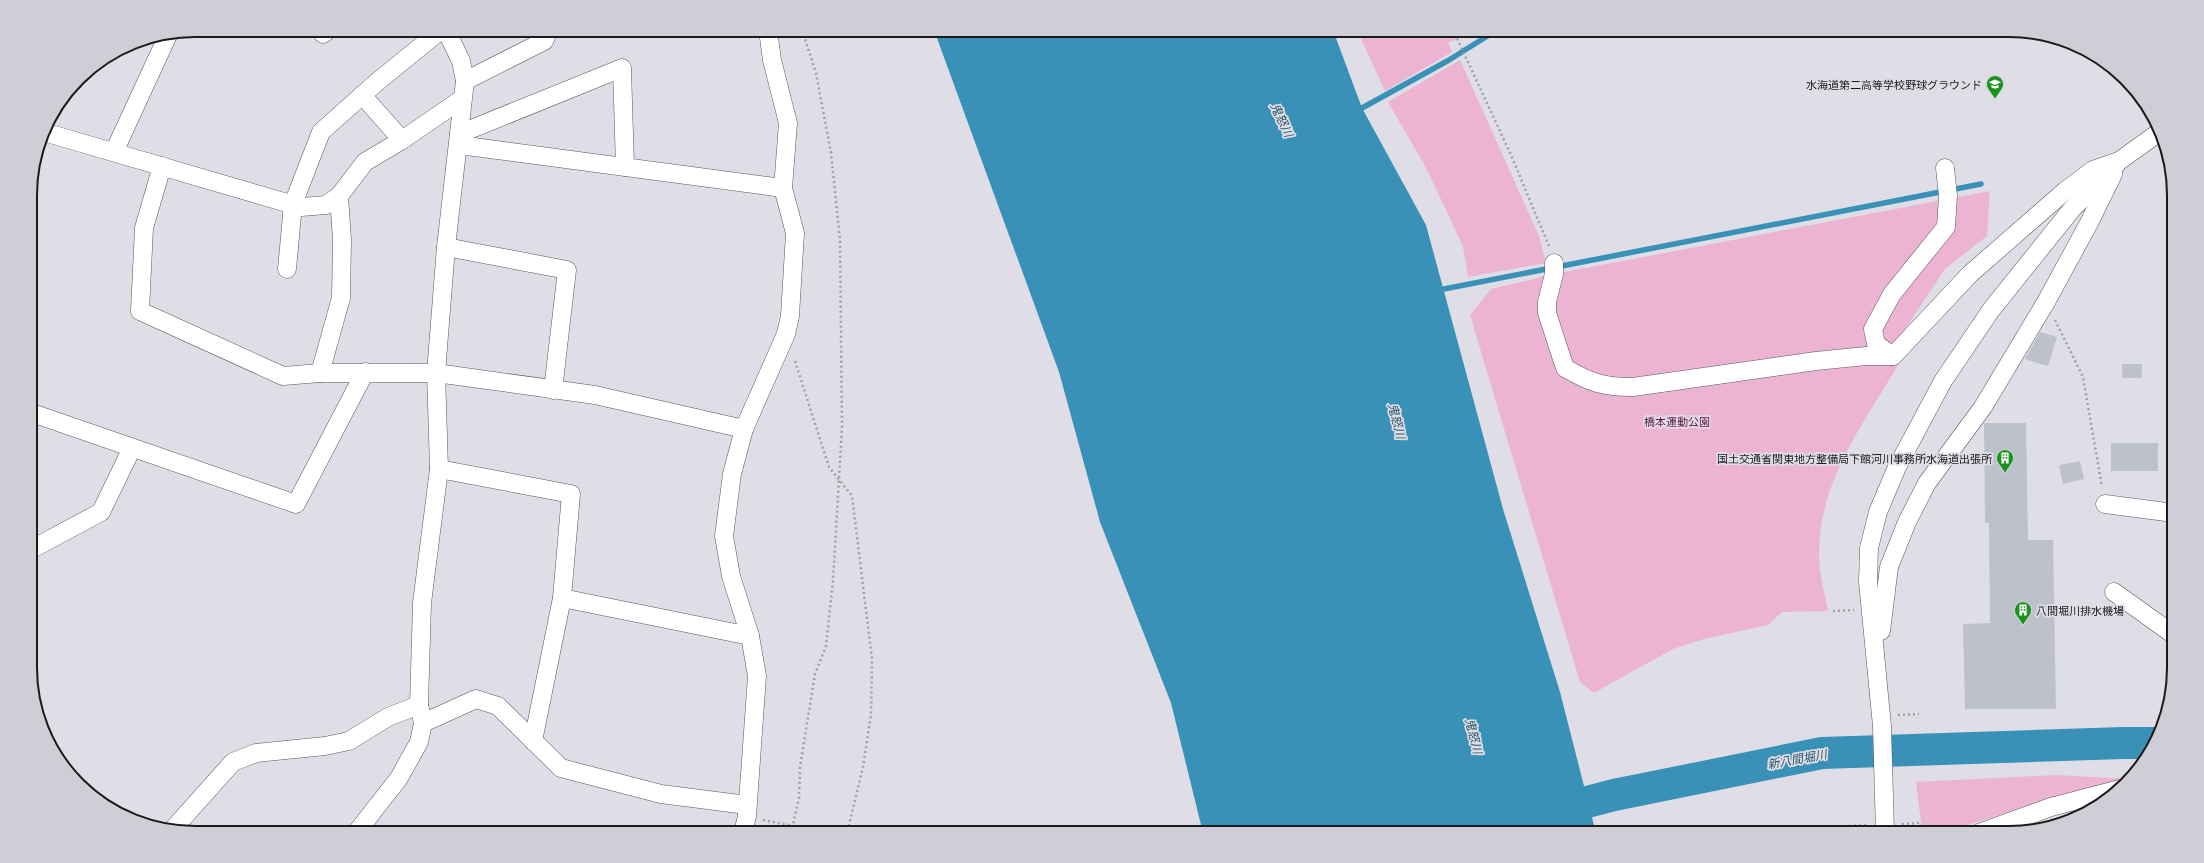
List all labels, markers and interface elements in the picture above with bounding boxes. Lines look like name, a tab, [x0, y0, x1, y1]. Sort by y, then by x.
school or university icon: 水海道第二高等学校野球グラウンド	[1985, 74, 2005, 99]
place label: 水海道第二高等学校野球グラウンド	[1806, 78, 1982, 91]
water label: 鬼怒川	[1268, 101, 1297, 141]
water label: 鬼怒川	[1385, 402, 1409, 442]
park label: 橋本運動公園	[1644, 415, 1710, 428]
building icon: 国土交通省関東地方整備局下館河川事務所水海道出張所	[1995, 448, 2015, 473]
place label: 国土交通省関東地方整備局下館河川事務所水海道出張所	[1717, 452, 1993, 465]
building icon: 八間堀川排水機場	[2013, 600, 2033, 625]
place label: 八間堀川排水機場	[2036, 604, 2124, 617]
water label: 鬼怒川	[1462, 717, 1486, 757]
water label: 新八間堀川	[1766, 746, 1830, 772]

